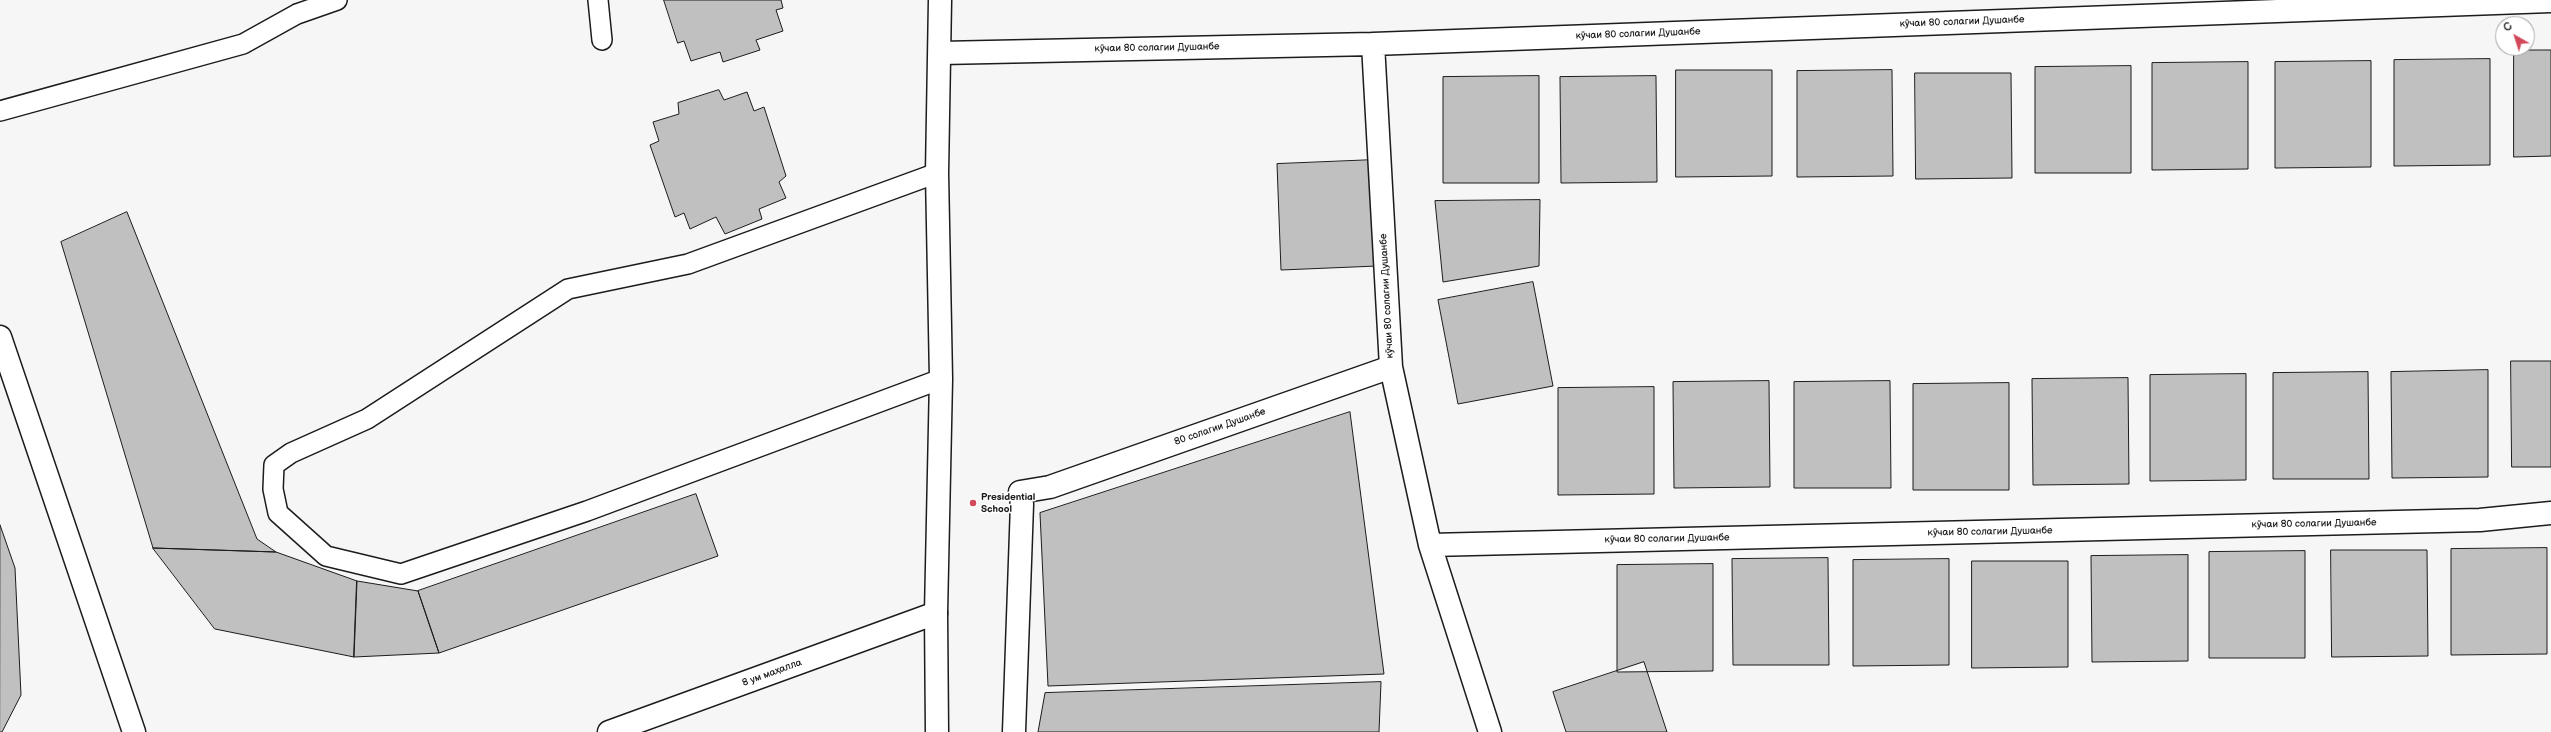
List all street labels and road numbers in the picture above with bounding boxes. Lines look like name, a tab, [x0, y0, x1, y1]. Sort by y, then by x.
street label: кӯчаи 80 солагии Душанбе	[1899, 14, 2025, 30]
street label: кӯчаи 80 солагии Душанбе	[1575, 26, 1701, 42]
street label: кӯчаи 80 солагии Душанбе	[1094, 41, 1220, 55]
street label: кӯчаи 80 солагии Душанбе	[1378, 233, 1396, 359]
street label: 80 солагии Душанбе	[1173, 406, 1267, 448]
street label: кӯчаи 80 солагии Душанбе	[2251, 517, 2377, 531]
street label: кӯчаи 80 солагии Душанбе	[1927, 525, 2053, 539]
street label: кӯчаи 80 солагии Душанбе	[1604, 532, 1730, 546]
street label: 8 ум маҳалла	[740, 657, 804, 689]

